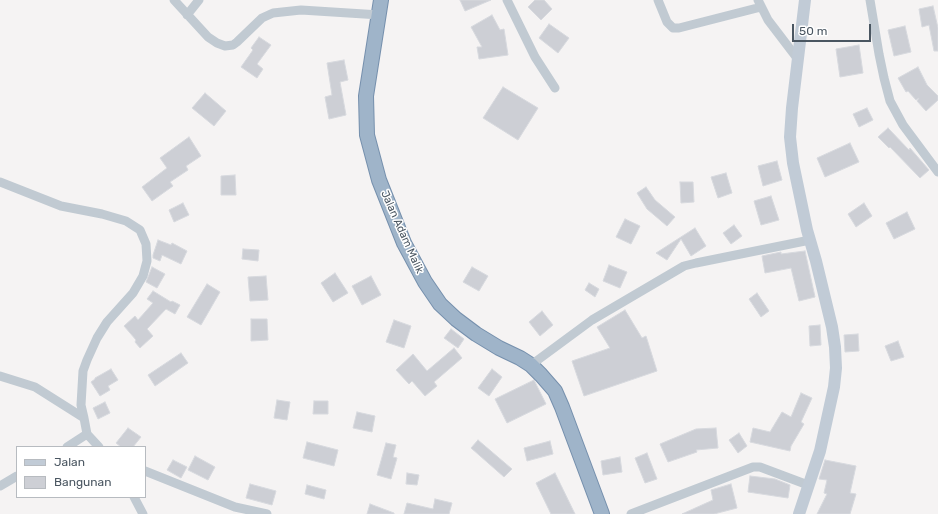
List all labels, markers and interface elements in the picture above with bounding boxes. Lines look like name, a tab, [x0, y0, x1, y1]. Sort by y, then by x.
scale bar	[794, 16, 873, 42]
text: 50 m	[799, 24, 827, 38]
street label: Jalan Adam Malik	[378, 189, 426, 275]
legend	[16, 446, 146, 498]
text: Jalan	[54, 455, 85, 469]
text: Bangunan	[54, 475, 111, 489]

